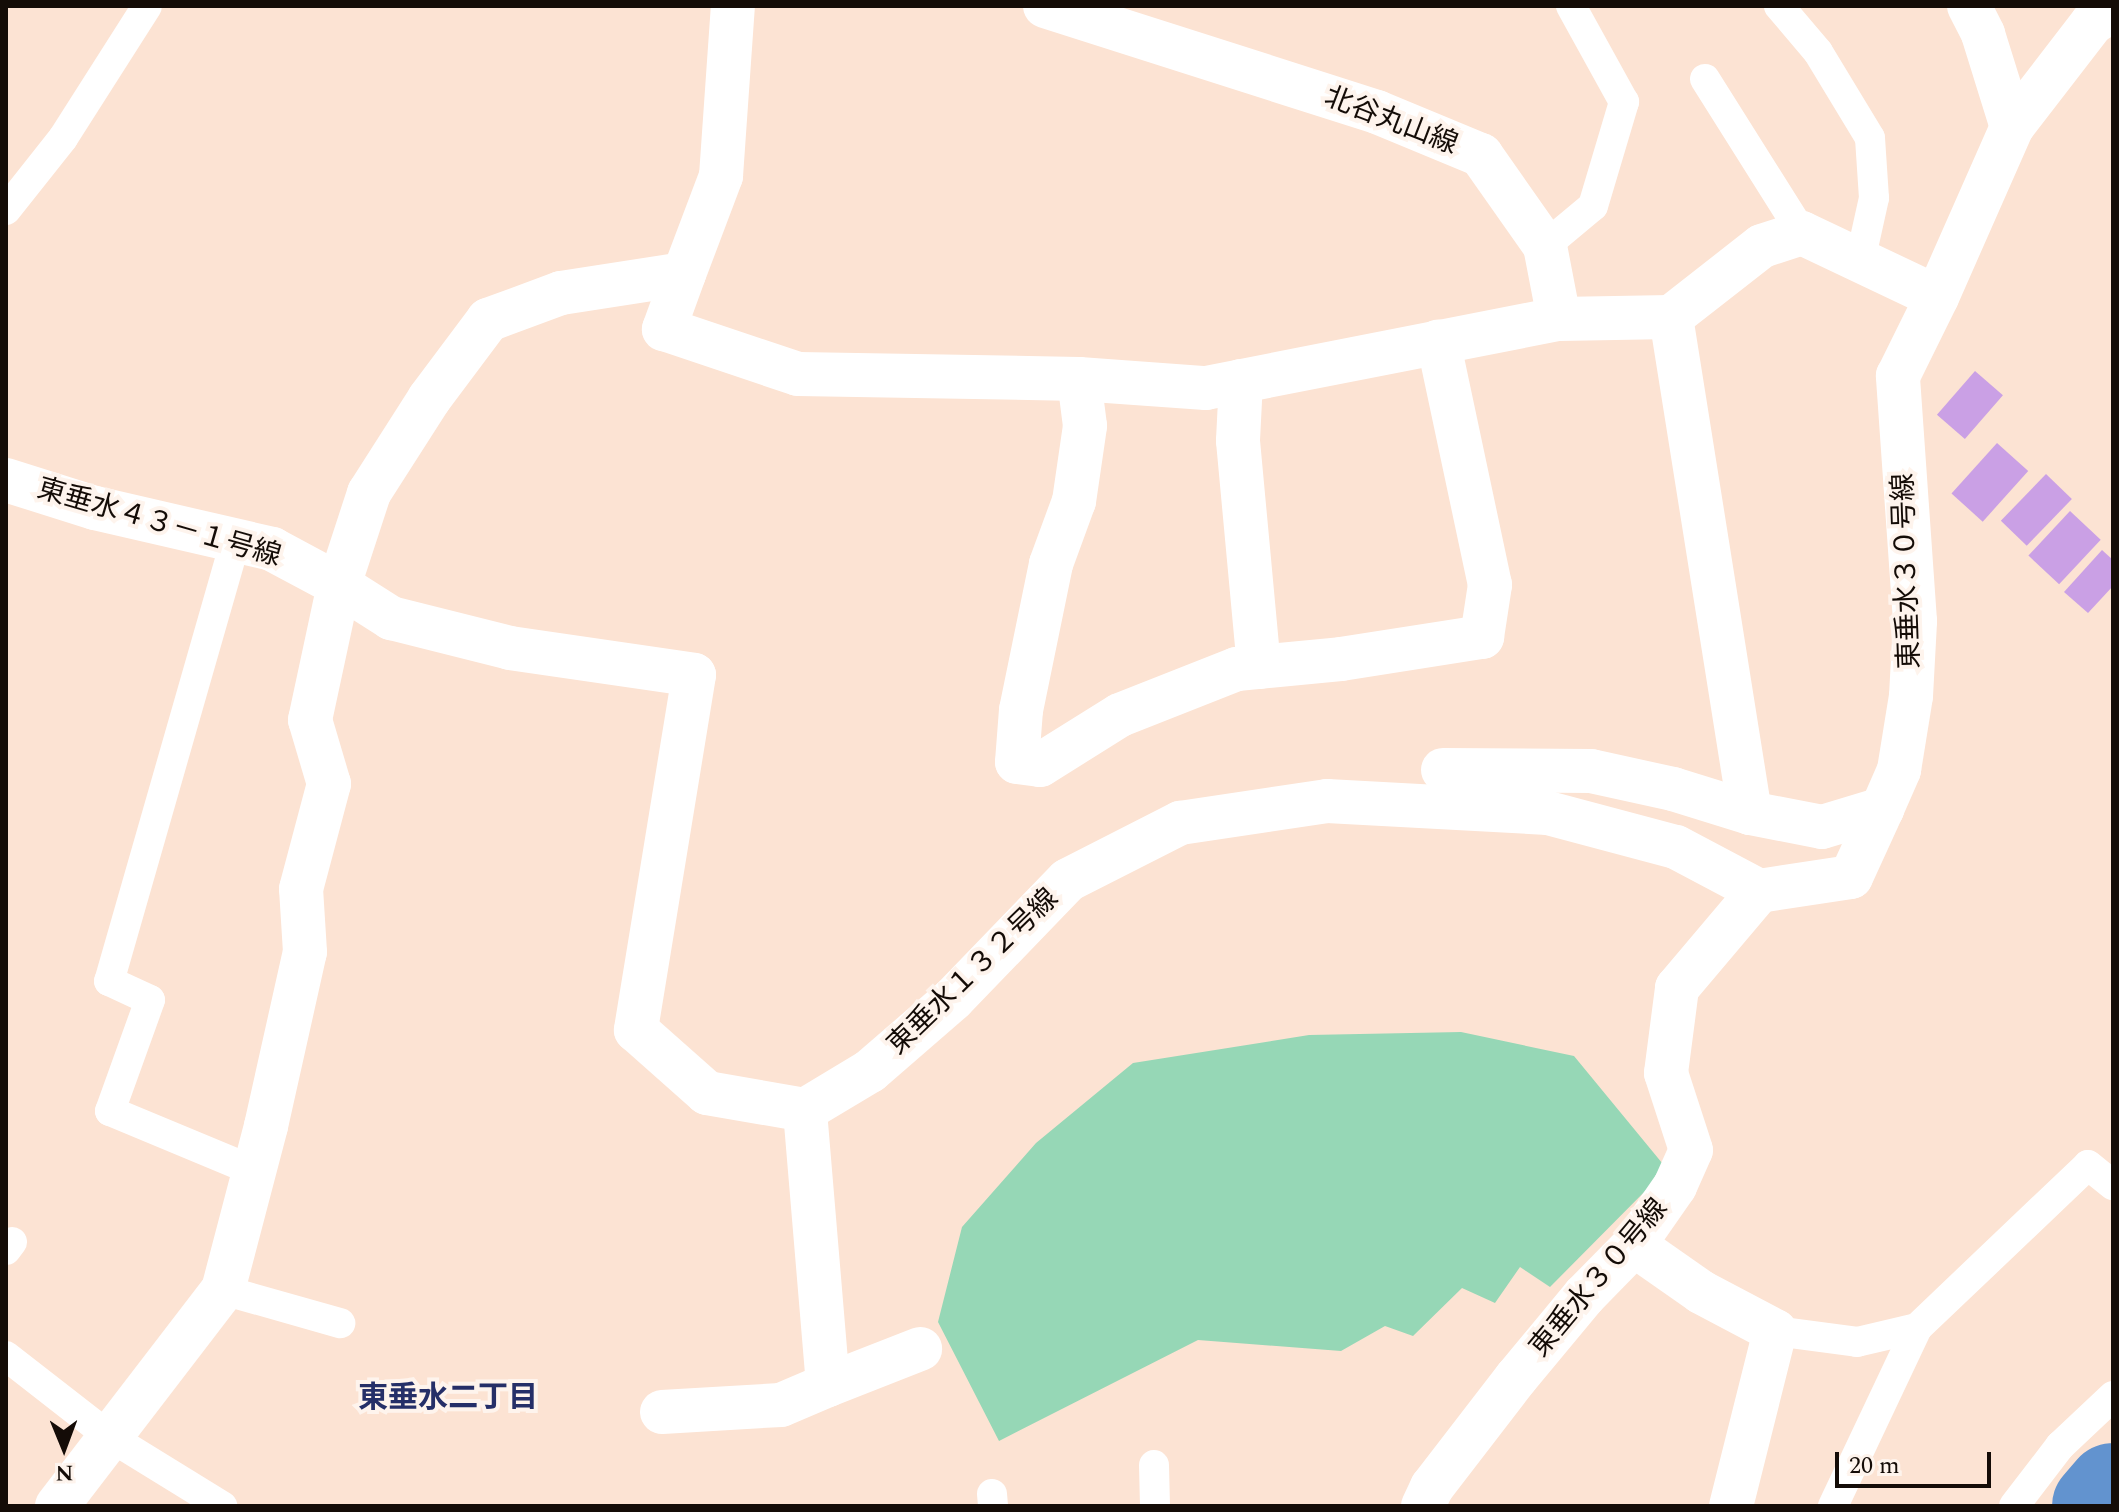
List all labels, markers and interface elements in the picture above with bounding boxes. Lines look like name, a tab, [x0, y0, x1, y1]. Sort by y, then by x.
street label: 北谷丸山線	[1320, 80, 1462, 162]
street label: 東垂水４３－１号線	[33, 472, 285, 574]
street label: 東垂水３０号線	[1887, 472, 1927, 670]
street label: 東垂水１３２号線	[881, 882, 1065, 1062]
street label: 東垂水３０号線	[1523, 1192, 1675, 1364]
district label: 東垂水二丁目	[358, 1380, 538, 1416]
north arrow	[24, 1408, 104, 1488]
scale bar	[1839, 1436, 1995, 1486]
text: 20 m	[1849, 1448, 1900, 1484]
text: N	[55, 1456, 74, 1489]

